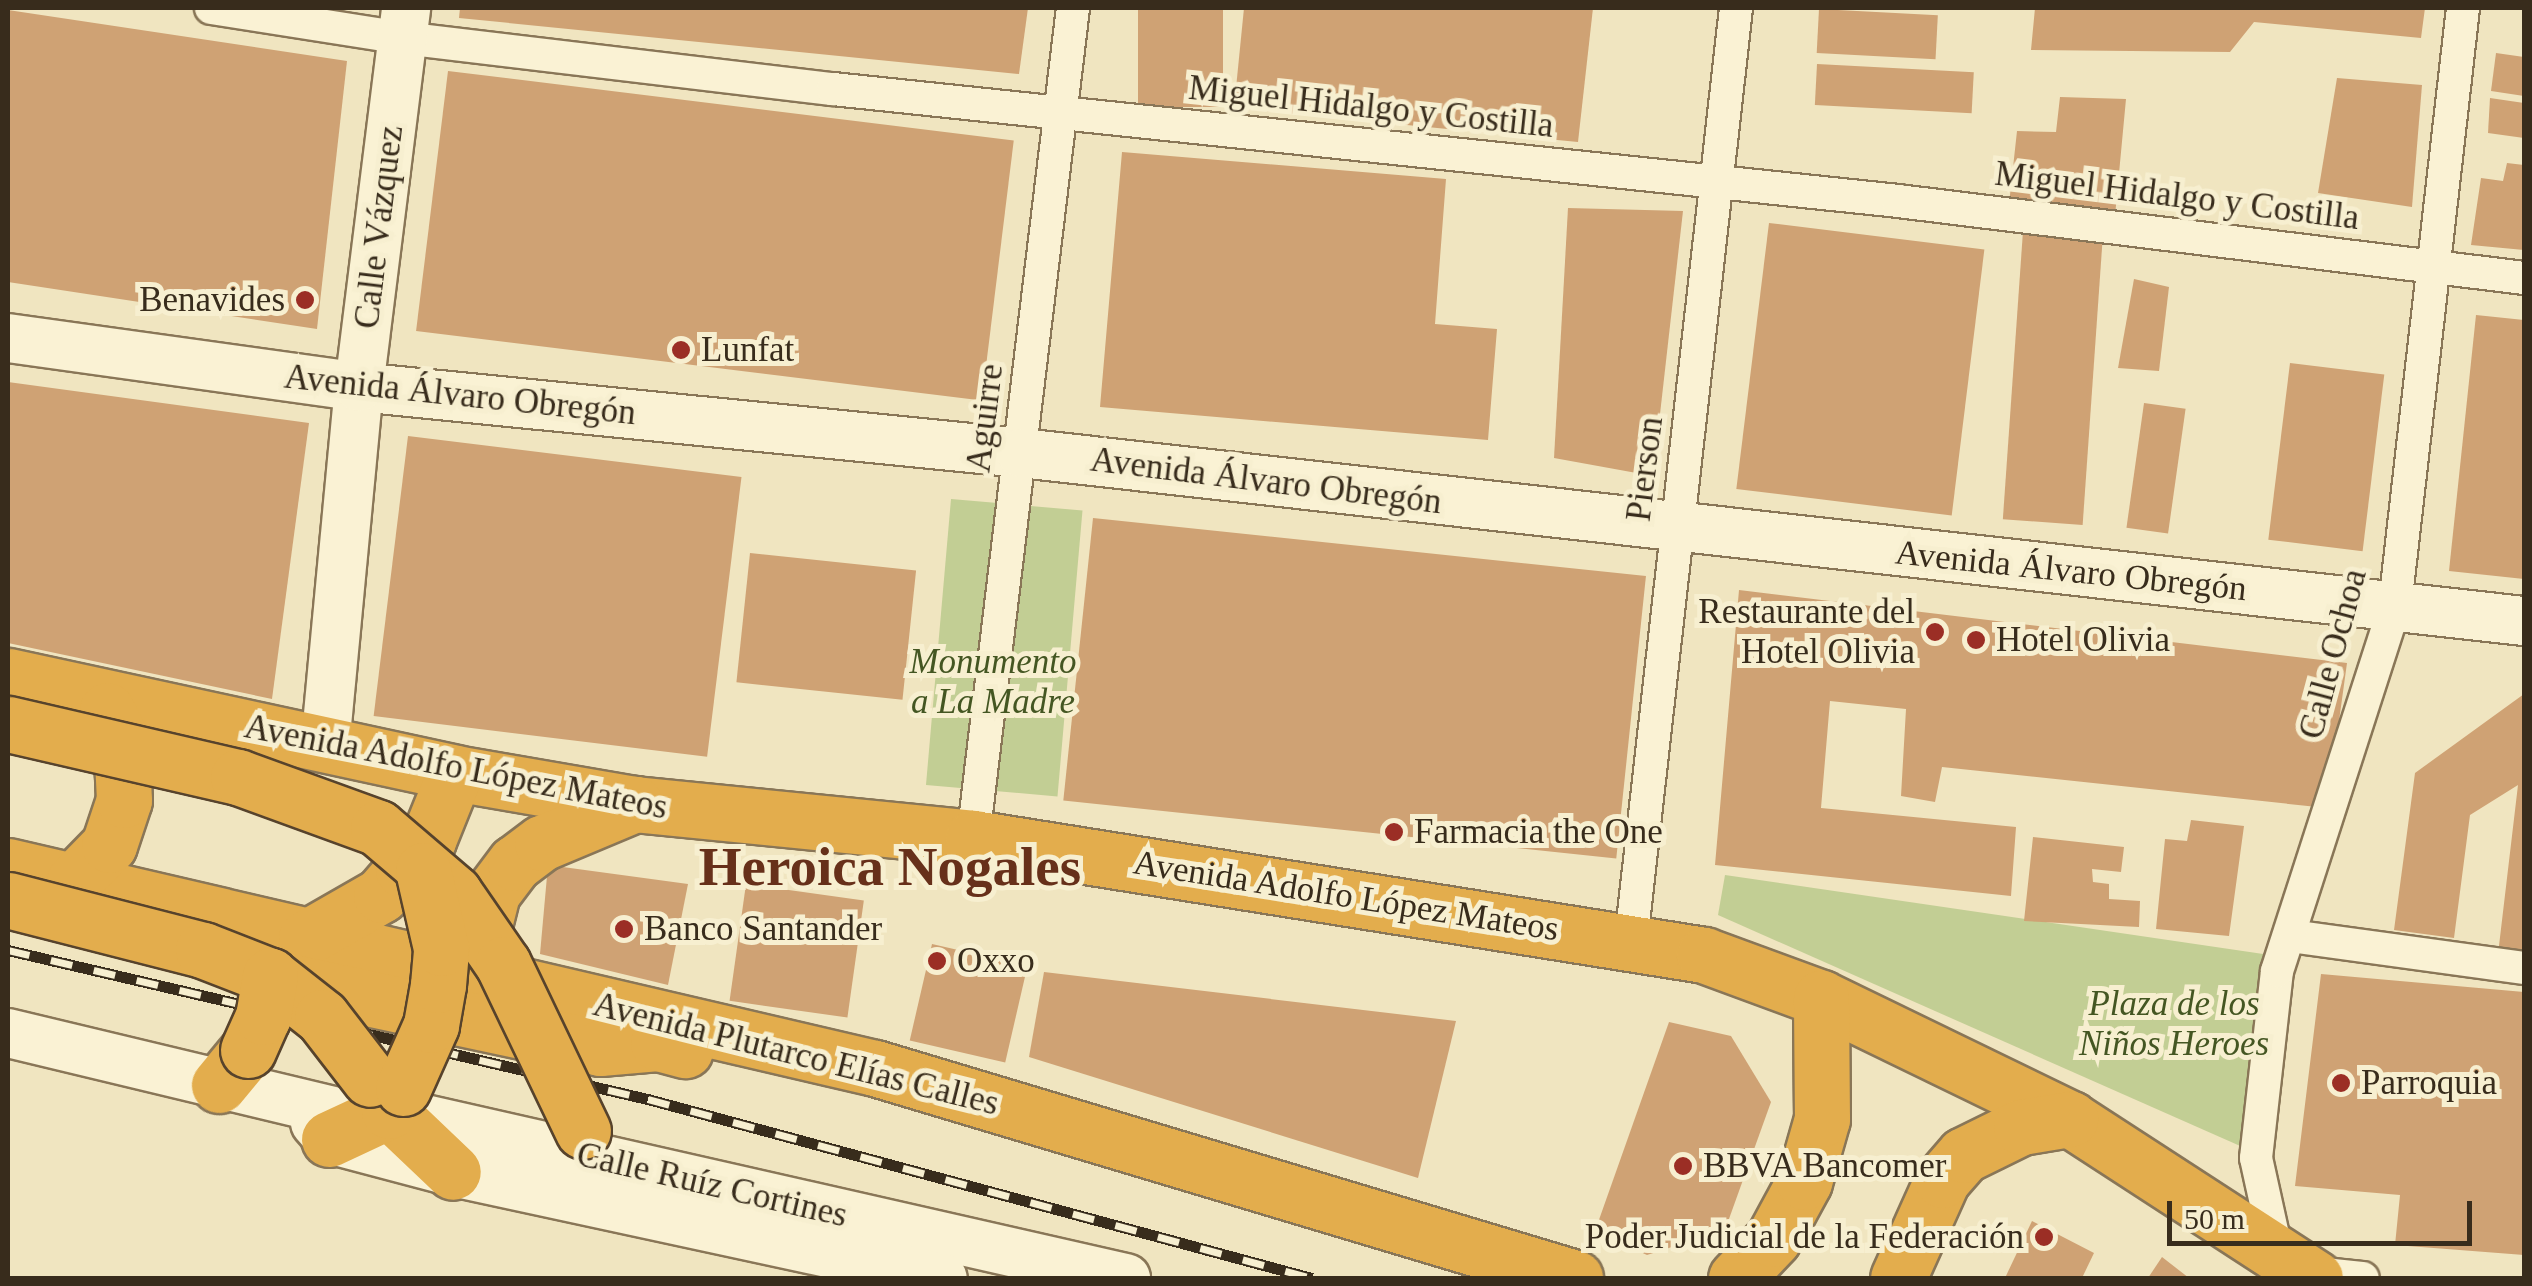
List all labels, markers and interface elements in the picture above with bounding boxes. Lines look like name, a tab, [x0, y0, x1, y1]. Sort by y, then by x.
street label: Miguel Hidalgo y Costilla	[1187, 67, 1555, 147]
street label: Calle Vázquez	[346, 123, 412, 331]
street label: Miguel Hidalgo y Costilla	[1993, 153, 2361, 239]
place label: Benavides	[139, 279, 285, 321]
marker: Benavides	[294, 289, 316, 311]
place label: Lunfat	[701, 329, 794, 371]
marker: Lunfat	[670, 339, 692, 361]
street label: Avenida Álvaro Obregón	[282, 356, 638, 434]
street label: Aguirre	[958, 361, 1012, 475]
street label: Pierson	[1618, 414, 1672, 524]
street label: Avenida Álvaro Obregón	[1088, 439, 1444, 523]
street label: Avenida Álvaro Obregón	[1893, 532, 2249, 610]
street label: Calle Ochoa	[2290, 565, 2376, 743]
place label: Restaurante del Hotel Olivia	[1698, 591, 1915, 673]
place label: Hotel Olivia	[1996, 619, 2170, 661]
marker: Restaurante del Hotel Olivia	[1924, 621, 1946, 643]
marker: Hotel Olivia	[1965, 629, 1987, 651]
park label: Monumento a La Madre	[909, 641, 1077, 723]
street label: Avenida Adolfo López Mateos	[240, 705, 672, 829]
place label: Farmacia the One	[1414, 811, 1663, 853]
marker: Farmacia the One	[1383, 821, 1405, 843]
district label: Heroica Nogales	[699, 834, 1081, 900]
street label: Avenida Adolfo López Mateos	[1129, 841, 1563, 951]
place label: Banco Santander	[644, 908, 882, 950]
marker: Banco Santander	[613, 918, 635, 940]
place label: Oxxo	[957, 940, 1035, 982]
marker: Oxxo	[926, 950, 948, 972]
street label: Avenida Plutarco Elías Calles	[589, 983, 1003, 1125]
park label: Plaza de los Niños Heroes	[2079, 983, 2269, 1065]
place label: Parroquia	[2361, 1062, 2497, 1104]
marker: Parroquia	[2330, 1072, 2352, 1094]
street label: Calle Ruíz Cortines	[573, 1133, 851, 1237]
place label: BBVA Bancomer	[1703, 1145, 1948, 1187]
marker: BBVA Bancomer	[1672, 1155, 1694, 1177]
scale bar	[2172, 1181, 2477, 1243]
text: 50 m	[2184, 1202, 2245, 1235]
place label: Poder Judicial de la Federación	[1585, 1216, 2024, 1258]
marker: Poder Judicial de la Federación	[2033, 1226, 2055, 1248]

